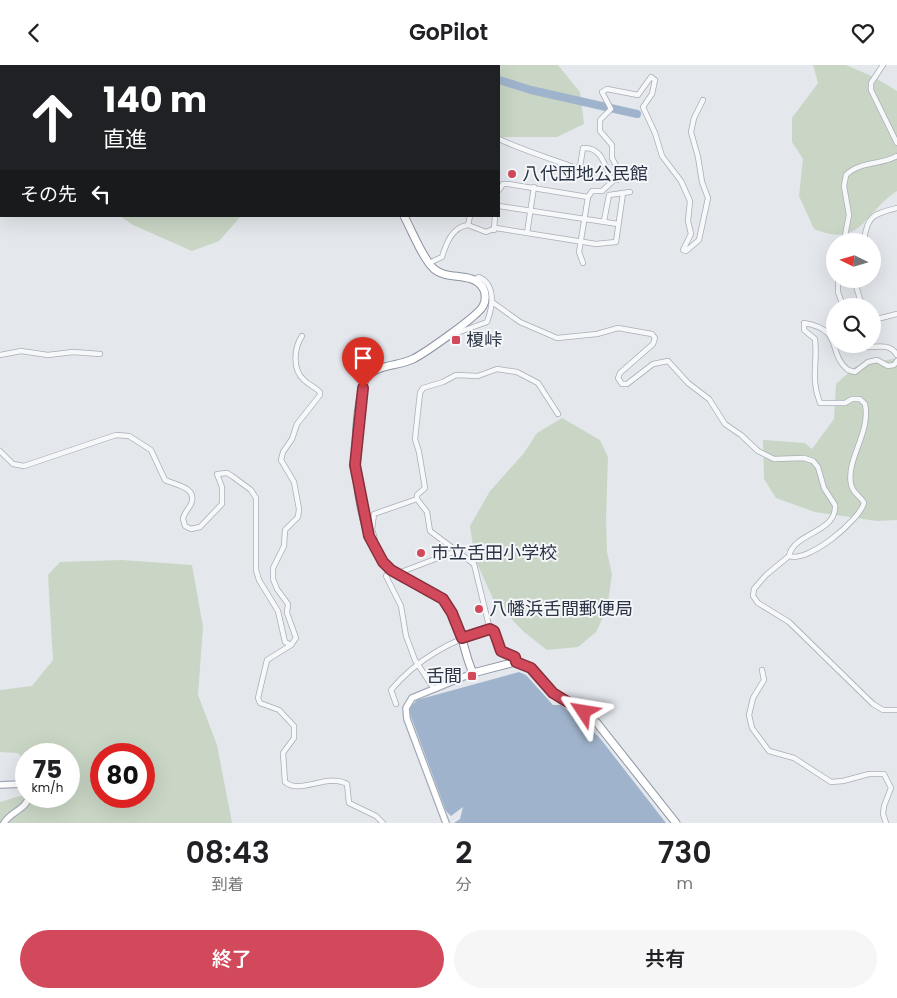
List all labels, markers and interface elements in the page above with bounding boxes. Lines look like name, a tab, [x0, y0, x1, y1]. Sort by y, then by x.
text: GoPilot	[409, 17, 488, 48]
icon: back	[20, 19, 48, 47]
icon: heart	[849, 19, 877, 47]
text: 140 m	[103, 75, 207, 124]
icon: ahead	[20, 85, 85, 150]
text: 直進	[103, 124, 147, 155]
place label: 八代団地公民館	[522, 161, 648, 186]
marker: 八代団地公民館	[506, 168, 518, 180]
icon: left	[87, 180, 115, 208]
text: その先	[20, 181, 77, 208]
north arrow	[826, 233, 881, 287]
map controls	[826, 233, 881, 353]
button: search	[826, 298, 881, 353]
place label: 榎峠	[466, 327, 502, 352]
marker: 榎峠	[450, 334, 462, 346]
pin	[342, 337, 384, 388]
icon: arrive	[349, 344, 377, 372]
place label: 市立舌田小学校	[431, 540, 557, 565]
marker: 市立舌田小学校	[415, 547, 427, 559]
place label: 八幡浜舌間郵便局	[489, 596, 633, 621]
marker: 八幡浜舌間郵便局	[473, 603, 485, 615]
place label: 舌間	[426, 663, 462, 688]
marker: 舌間	[466, 670, 478, 682]
position arrow	[557, 685, 609, 737]
speed limit sign: 80	[90, 743, 155, 808]
text: 75	[33, 752, 62, 787]
text: km/h	[32, 779, 63, 796]
text: 08:43	[185, 831, 270, 874]
text: 2	[455, 831, 472, 874]
text: 730	[658, 831, 712, 874]
text: m	[676, 872, 693, 895]
text: 到着	[212, 873, 244, 896]
text: 分	[456, 873, 472, 896]
button: 終了	[20, 930, 444, 988]
button: 共有	[454, 930, 877, 988]

